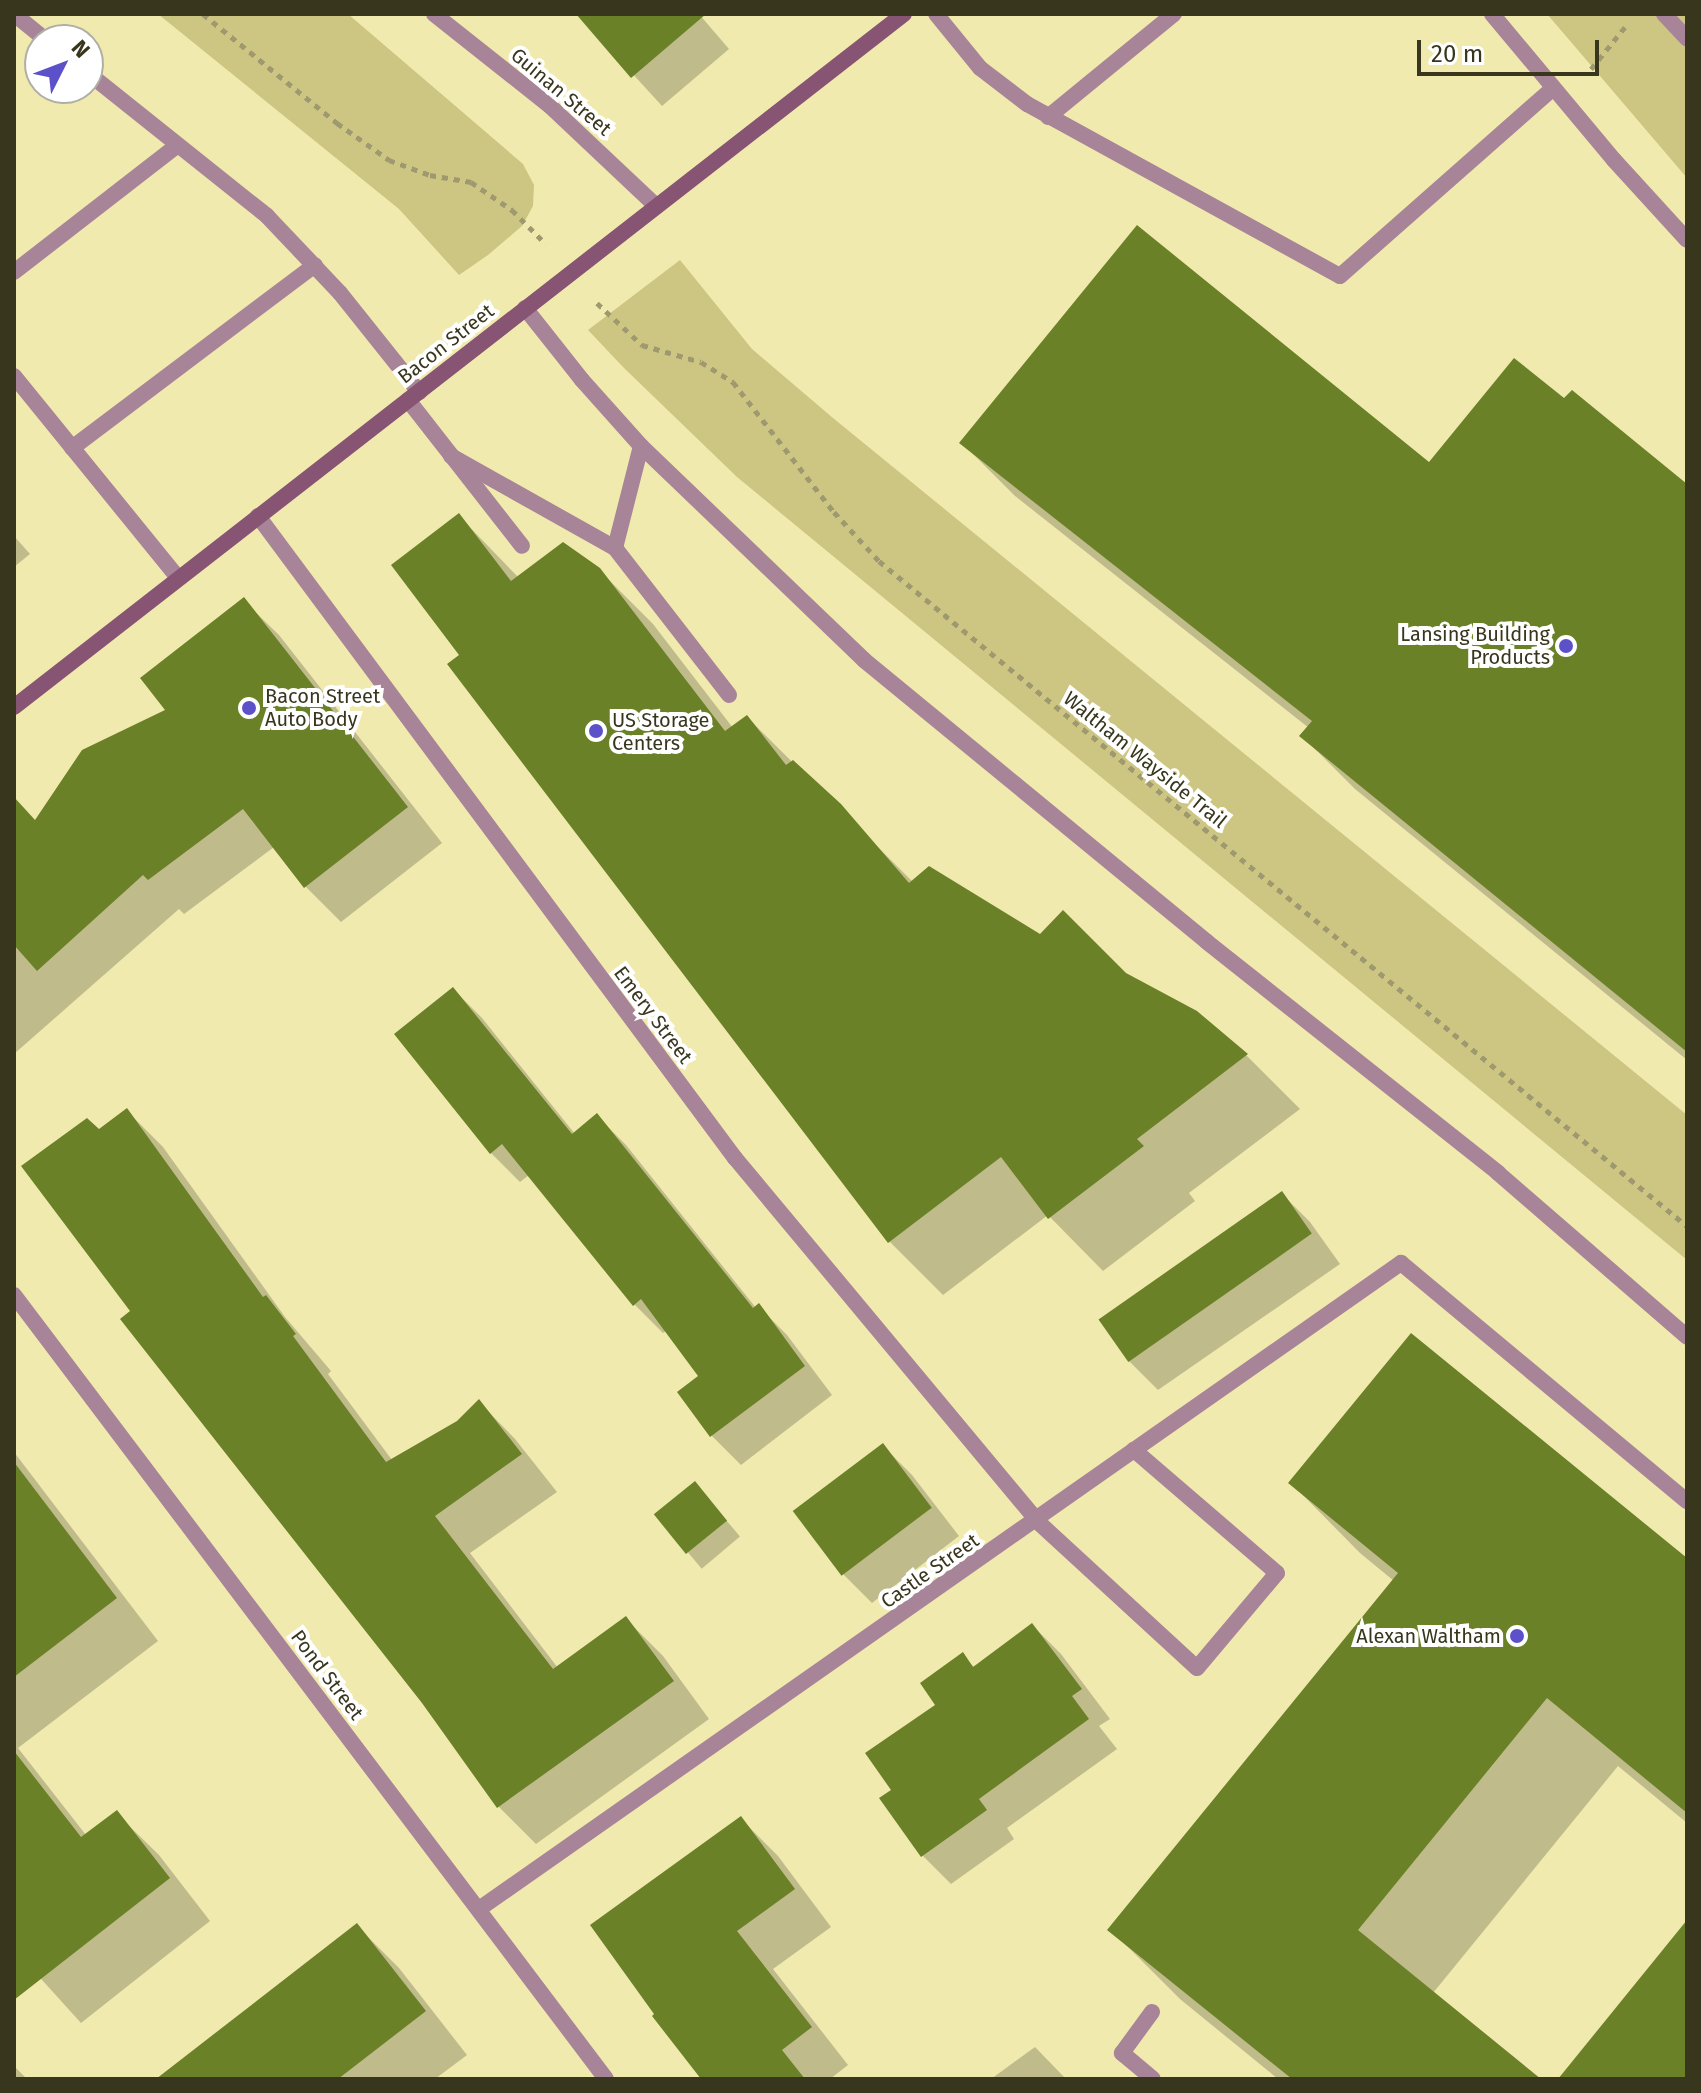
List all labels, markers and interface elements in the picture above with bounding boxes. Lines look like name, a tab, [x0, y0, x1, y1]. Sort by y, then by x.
north arrow	[24, 24, 104, 104]
scale bar	[1421, 24, 1603, 74]
text: N	[66, 34, 96, 63]
text: 20 m	[1431, 40, 1483, 68]
street label: Guinan Street	[506, 43, 616, 141]
street label: Bacon Street	[393, 299, 499, 389]
place label: Lansing Building Products	[1400, 622, 1550, 669]
marker: Lansing Building Products	[1557, 637, 1575, 655]
place label: Bacon Street Auto Body	[265, 684, 380, 731]
street label: Waltham Wayside Trail	[1058, 687, 1232, 833]
marker: Bacon Street Auto Body	[240, 699, 258, 717]
place label: US Storage Centers	[612, 708, 709, 755]
marker: US Storage Centers	[587, 722, 605, 740]
street label: Emery Street	[609, 962, 697, 1068]
street label: Castle Street	[876, 1528, 984, 1614]
place label: Alexan Waltham	[1356, 1624, 1501, 1648]
street label: Pond Street	[286, 1625, 368, 1725]
marker: Alexan Waltham	[1508, 1627, 1526, 1645]

